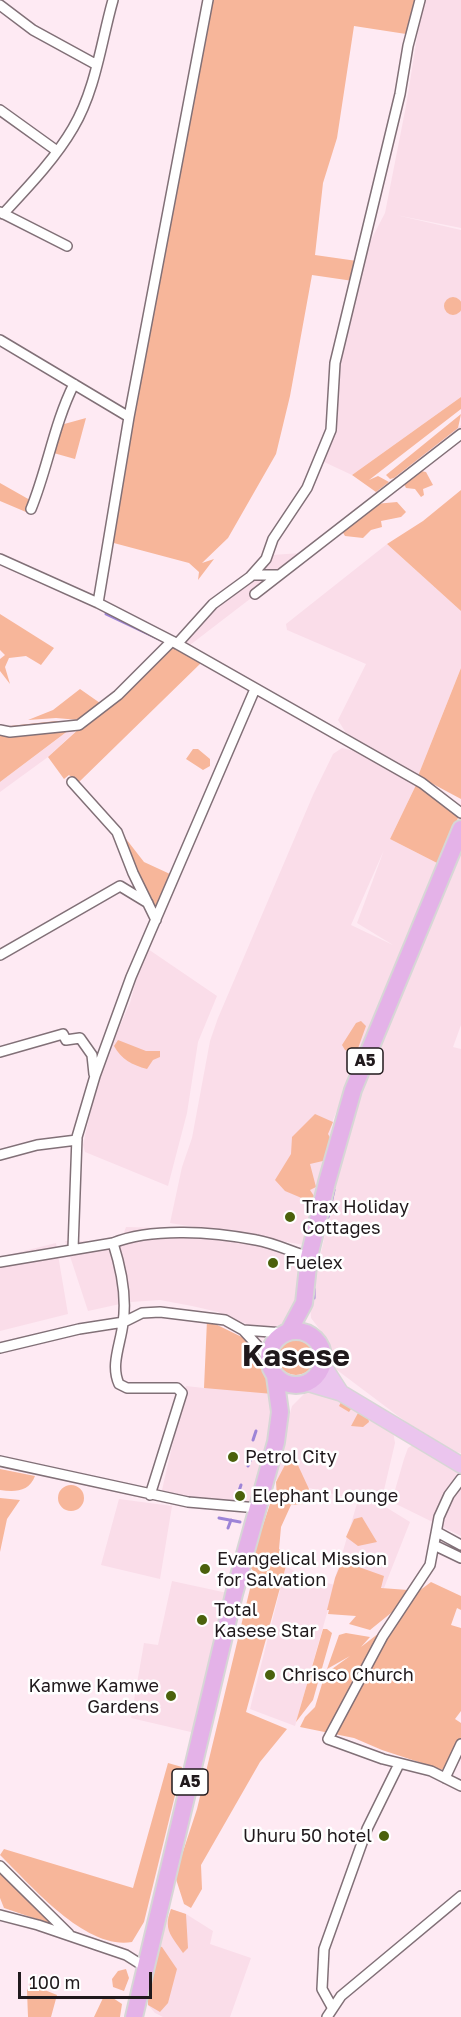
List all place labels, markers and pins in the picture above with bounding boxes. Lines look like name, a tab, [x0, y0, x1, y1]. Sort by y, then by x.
place label: Trax Holiday Cottages	[302, 1196, 409, 1238]
marker: Trax Holiday Cottages	[283, 1210, 297, 1224]
place label: Fuelex	[285, 1252, 343, 1274]
marker: Fuelex	[266, 1256, 280, 1270]
place label: Petrol City	[245, 1446, 337, 1468]
marker: Petrol City	[226, 1450, 240, 1464]
place label: Elephant Lounge	[252, 1485, 398, 1507]
marker: Elephant Lounge	[233, 1489, 247, 1503]
place label: Evangelical Mission for Salvation	[217, 1548, 387, 1590]
marker: Evangelical Mission for Salvation	[198, 1562, 212, 1576]
place label: Total Kasese Star	[214, 1599, 316, 1642]
marker: Total Kasese Star	[195, 1613, 209, 1627]
place label: Chrisco Church	[282, 1664, 414, 1686]
marker: Chrisco Church	[263, 1668, 277, 1682]
place label: Kamwe Kamwe Gardens	[29, 1675, 159, 1718]
marker: Kamwe Kamwe Gardens	[164, 1689, 178, 1703]
place label: Uhuru 50 hotel	[243, 1825, 372, 1847]
marker: Uhuru 50 hotel	[377, 1829, 391, 1843]

